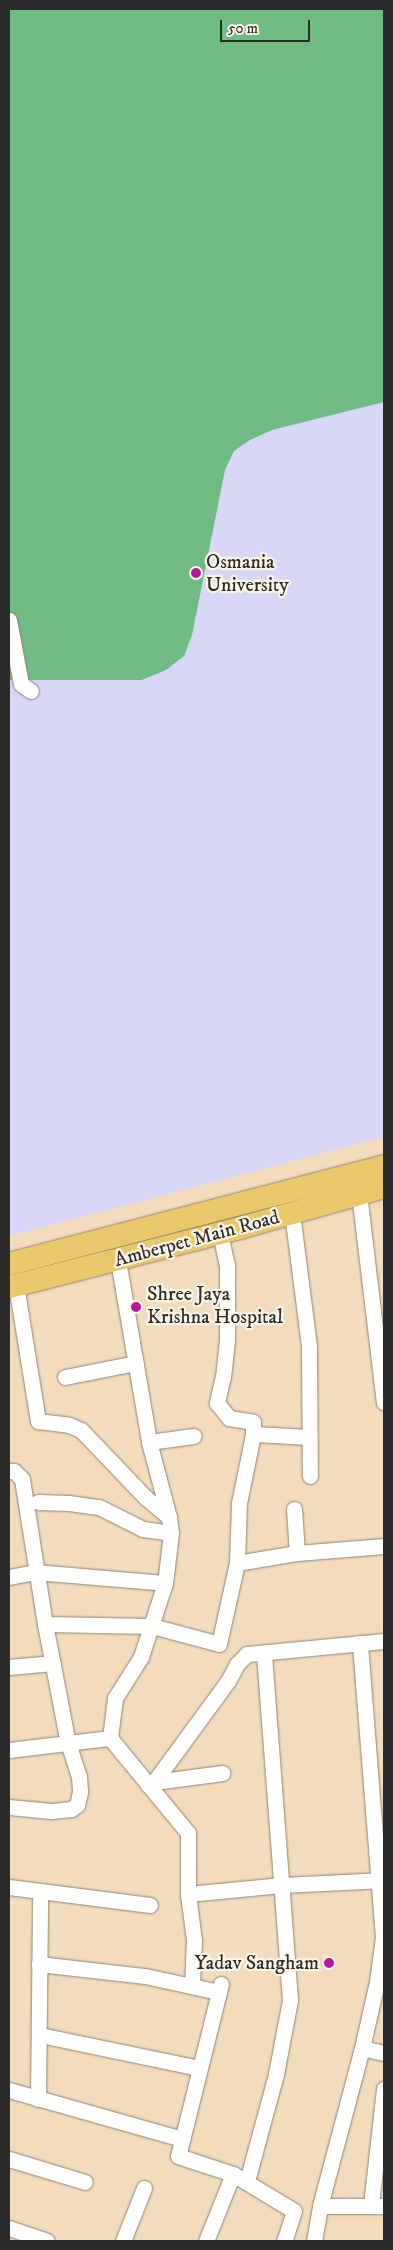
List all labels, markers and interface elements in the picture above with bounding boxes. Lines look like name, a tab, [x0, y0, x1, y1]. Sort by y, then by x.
scale bar	[223, 10, 313, 42]
text: 50 m	[228, 19, 258, 38]
place label: Osmania University	[206, 550, 289, 597]
marker: Osmania University	[190, 567, 202, 579]
street label: Amberpet Main Road	[112, 1205, 282, 1273]
place label: Shree Jaya Krishna Hospital	[147, 1283, 283, 1330]
marker: Shree Jaya Krishna Hospital	[129, 1300, 143, 1314]
place label: Yadav Sangham	[194, 1951, 319, 1975]
marker: Yadav Sangham	[323, 1957, 335, 1969]

